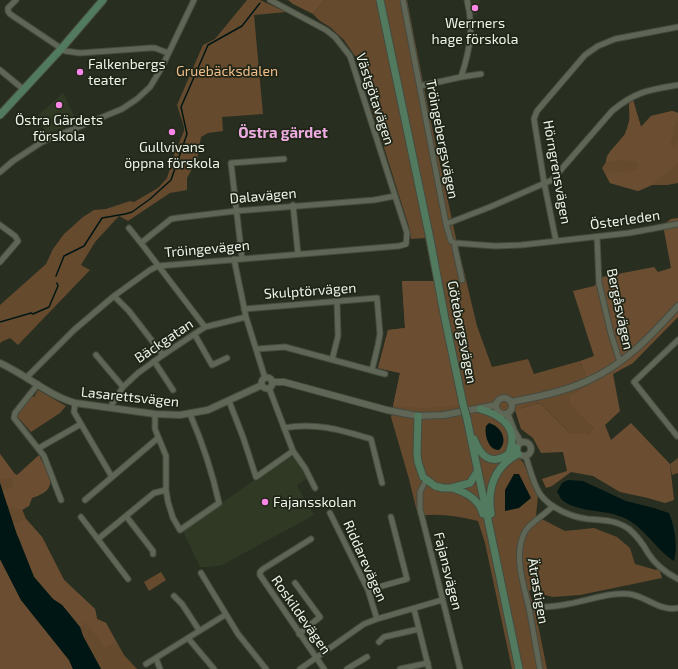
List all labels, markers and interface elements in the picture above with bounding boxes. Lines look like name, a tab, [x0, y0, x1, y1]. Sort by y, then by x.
marker: Werrners hage förskola	[470, 3, 480, 13]
place label: Werrners hage förskola	[432, 15, 518, 48]
street label: Västgötavägen	[352, 51, 398, 147]
place label: Falkenbergs teater	[88, 56, 166, 88]
park label: Gruebäcksdalen	[176, 63, 278, 79]
marker: Falkenbergs teater	[75, 67, 85, 77]
street label: Tröingebergsvägen	[422, 78, 462, 200]
marker: Östra Gärdets förskola	[54, 100, 64, 110]
place label: Östra Gärdets förskola	[15, 112, 103, 144]
street label: Hörngrensvägen	[540, 119, 574, 225]
district label: Östra gärdet	[238, 124, 328, 142]
marker: Gullvivans öppna förskola	[167, 127, 177, 137]
place label: Gullvivans öppna förskola	[124, 139, 220, 172]
street label: Dalavägen	[229, 185, 297, 207]
street label: Österleden	[589, 207, 661, 233]
street label: Tröingevägen	[164, 237, 250, 261]
street label: Bergåsvägen	[603, 267, 637, 351]
street label: Skulptörvägen	[263, 279, 357, 303]
street label: Göteborgsvägen	[444, 279, 480, 385]
street label: Bäckgatan	[132, 315, 196, 367]
street label: Lasarettsvägen	[80, 383, 180, 411]
place label: Fajansskolan	[273, 494, 356, 510]
marker: Fajansskolan	[260, 497, 270, 507]
street label: Riddarevägen	[340, 518, 390, 604]
street label: Fajansvägen	[430, 530, 466, 612]
street label: Ätrastigen	[524, 557, 552, 625]
street label: Roskildevägen	[268, 572, 334, 658]

